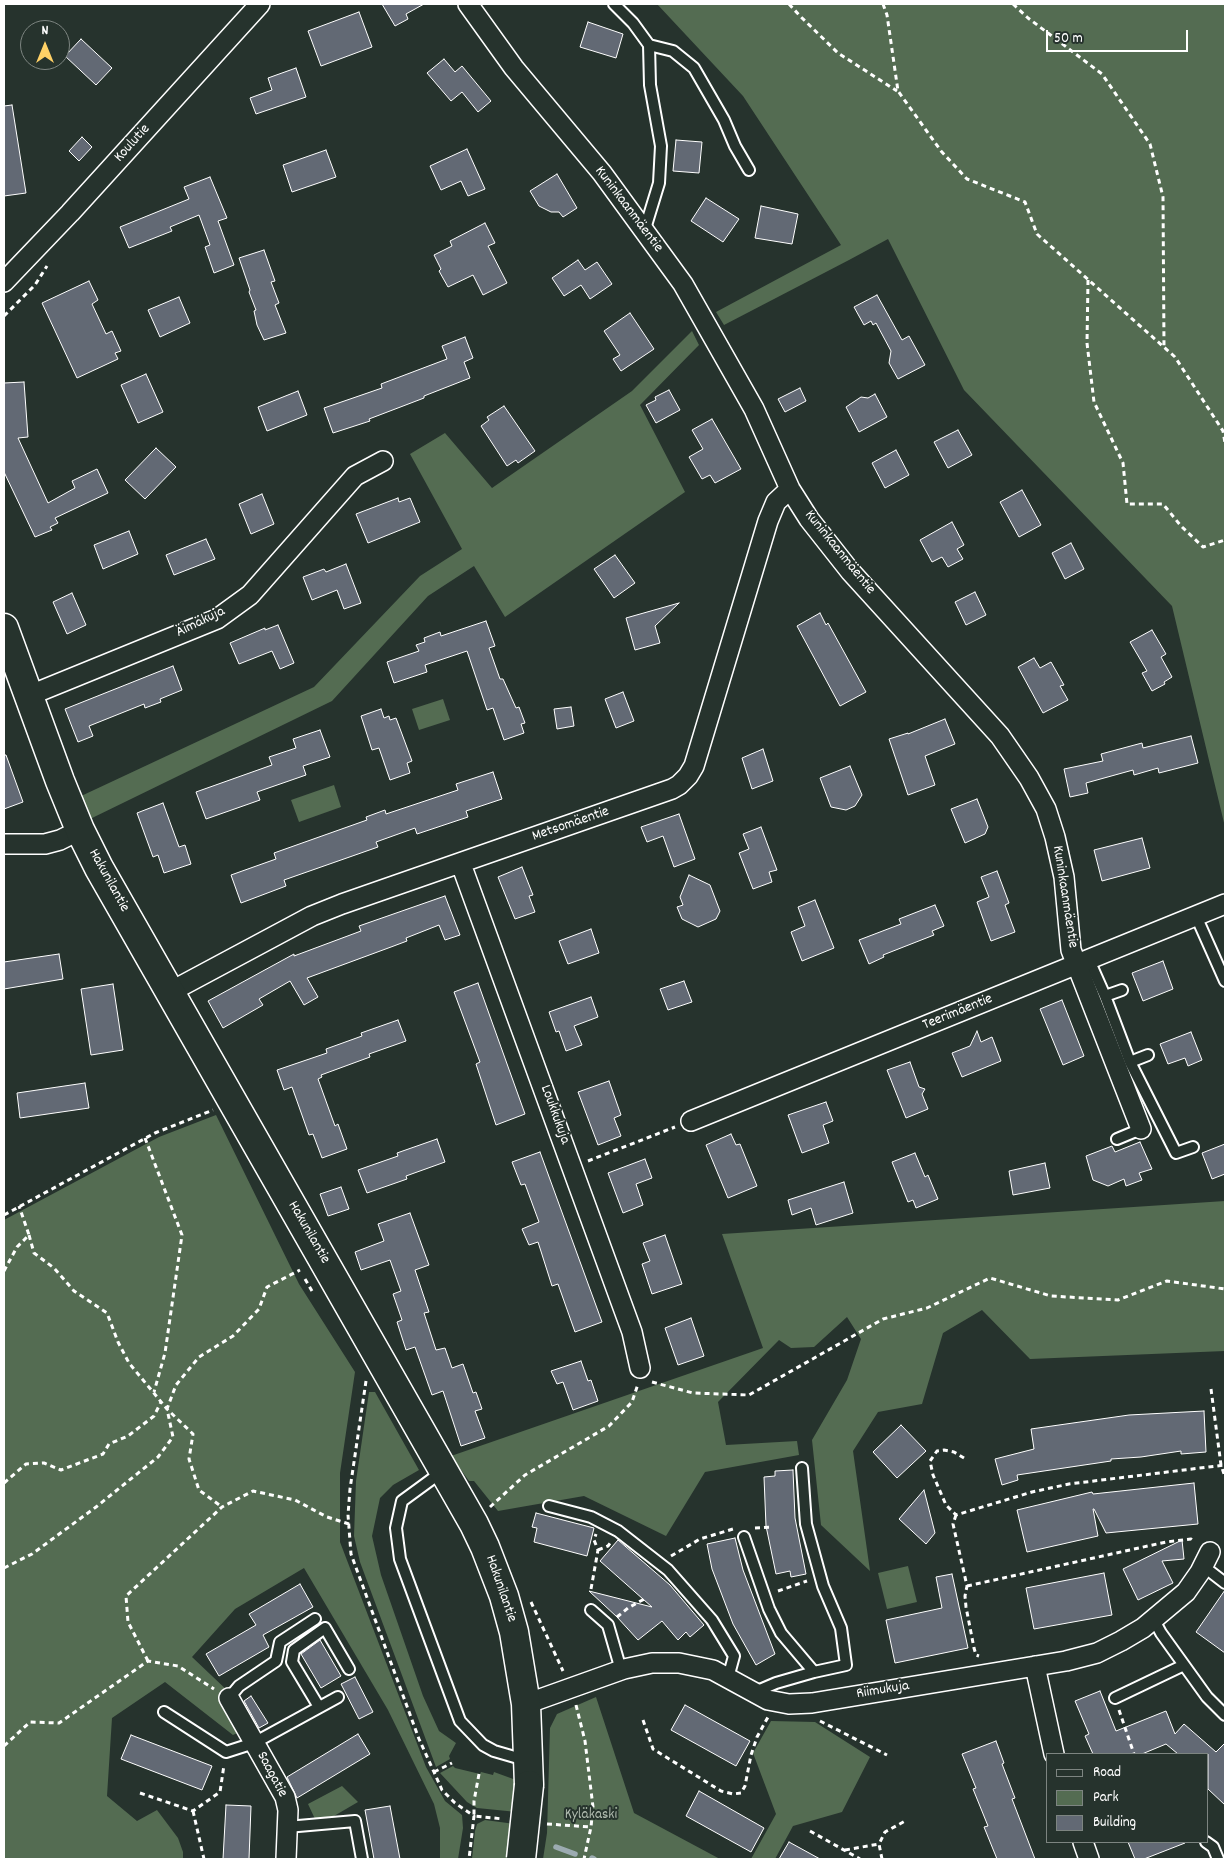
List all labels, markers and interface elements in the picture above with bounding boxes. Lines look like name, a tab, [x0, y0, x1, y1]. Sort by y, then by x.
north arrow	[20, 20, 70, 70]
scale bar	[1049, 20, 1192, 52]
text: N	[42, 21, 48, 41]
text: 50 m	[1054, 28, 1083, 50]
street label: Koulutie	[111, 121, 155, 167]
street label: Kuninkaanmäentie	[590, 163, 666, 257]
street label: Kuninkaanmäentie	[799, 507, 879, 599]
street label: Äimäkuja	[174, 604, 228, 642]
street label: Metsomäentie	[530, 803, 612, 847]
street label: Kuninkaanmäentie	[1047, 845, 1081, 949]
street label: Hakunilantie	[83, 846, 133, 916]
street label: Teerimäentie	[920, 991, 996, 1035]
street label: Loukkukuja	[535, 1083, 573, 1147]
street label: Hakunilantie	[283, 1198, 333, 1268]
street label: Hakunilantie	[480, 1553, 520, 1625]
street label: Riimukuja	[855, 1678, 911, 1704]
street label: Saagatie	[252, 1749, 290, 1801]
legend	[1046, 1753, 1209, 1843]
text: Road	[1093, 1762, 1121, 1784]
text: Park	[1093, 1787, 1119, 1809]
park label: Kyläkaski	[565, 1807, 617, 1825]
text: Building	[1093, 1812, 1136, 1834]

